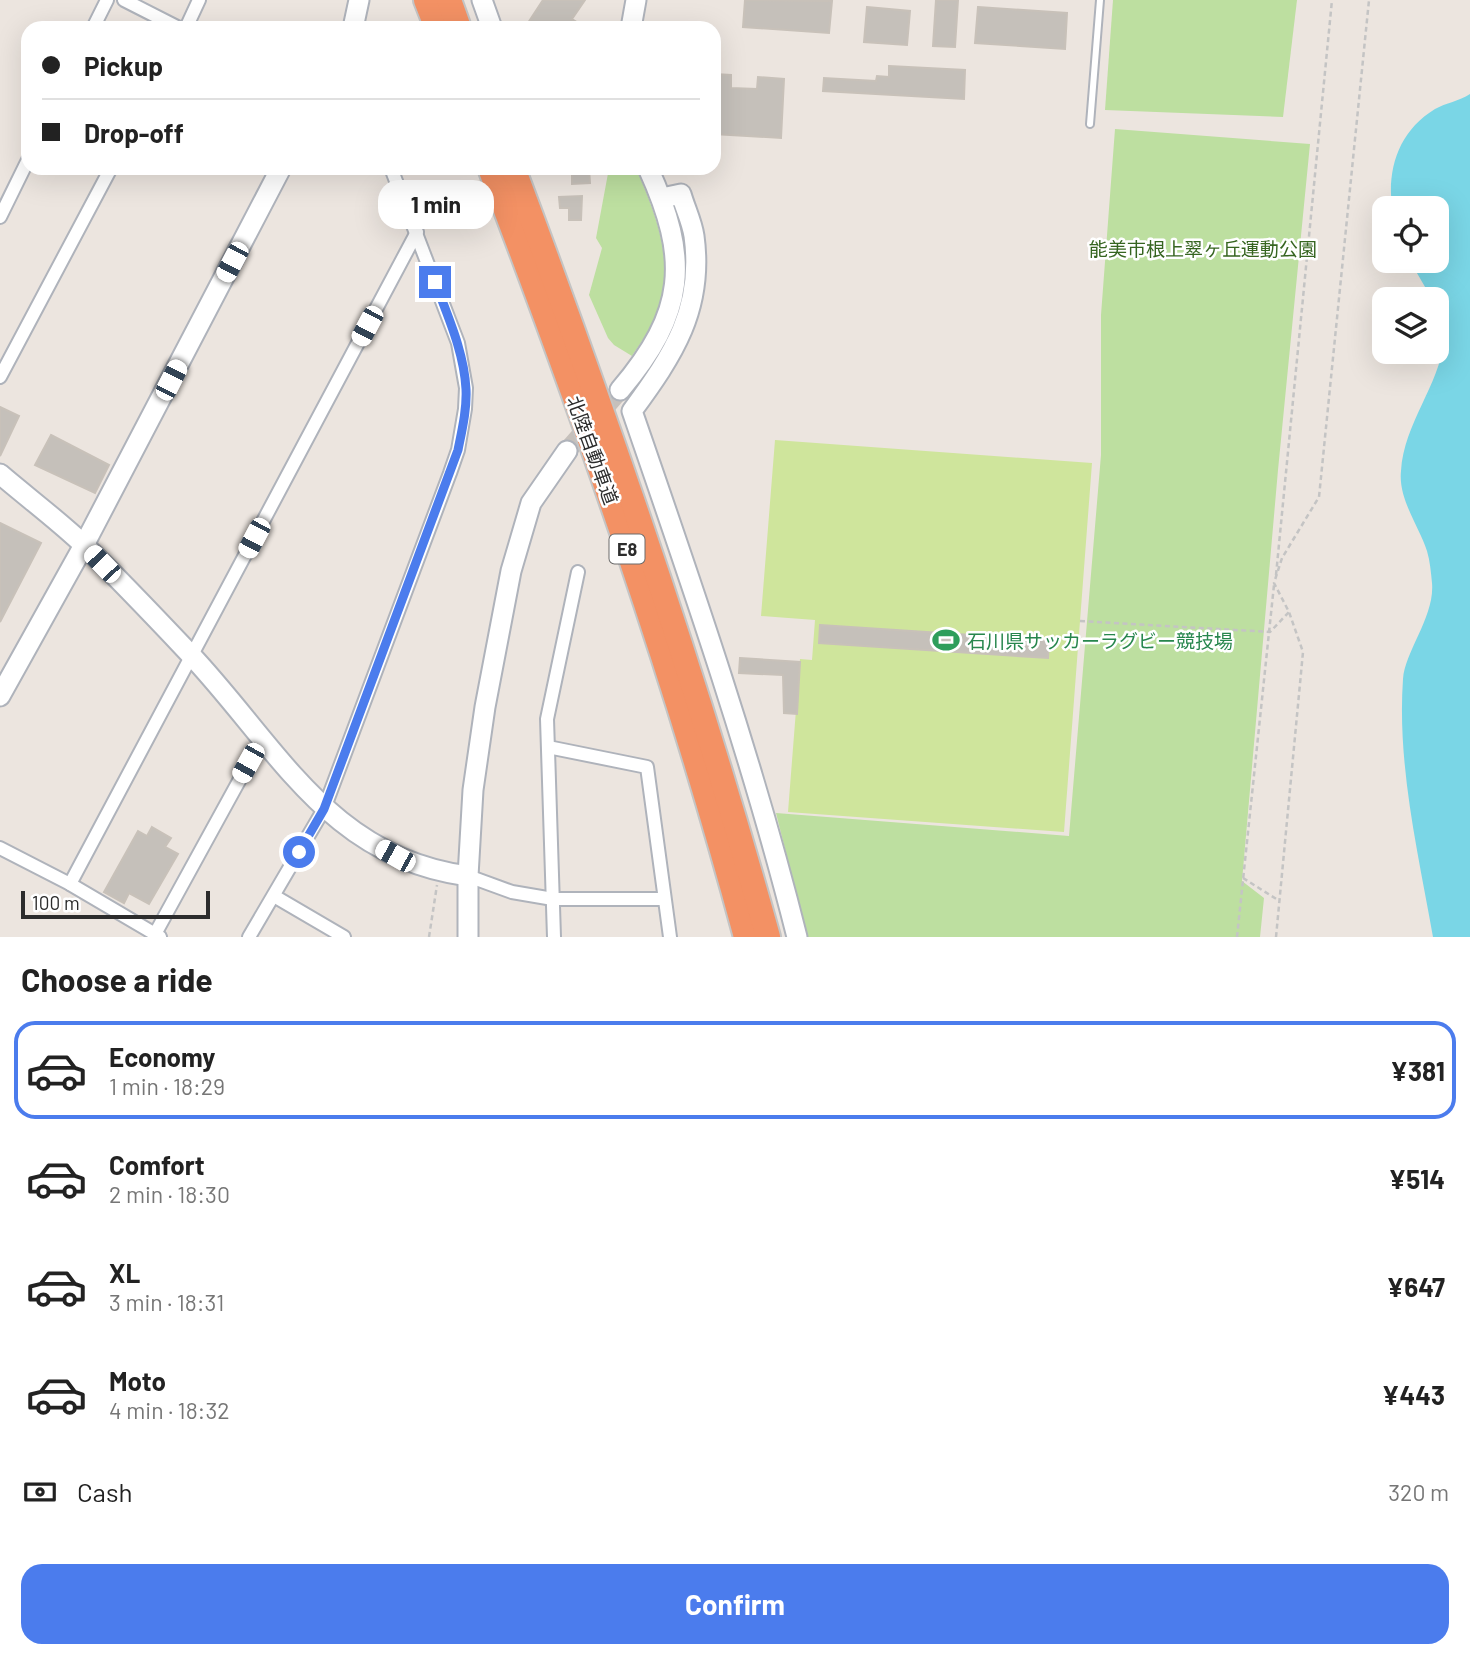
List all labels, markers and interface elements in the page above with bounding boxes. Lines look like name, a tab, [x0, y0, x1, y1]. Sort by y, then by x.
text: Pickup	[84, 50, 163, 81]
text: Drop-off	[84, 117, 184, 148]
callout: 1 min	[377, 180, 493, 230]
text: 1 min	[411, 190, 461, 218]
map controls	[1372, 196, 1449, 364]
button: locate	[1372, 196, 1449, 273]
park label: 能美市根上翠ヶ丘運動公園	[1089, 237, 1317, 260]
car	[213, 239, 252, 285]
route end	[419, 266, 451, 298]
button: layers	[1372, 287, 1449, 364]
car	[348, 303, 387, 349]
car	[153, 357, 190, 403]
street label: 北陸自動車道	[563, 392, 623, 508]
car	[235, 515, 274, 561]
road number: E8	[610, 534, 644, 564]
car	[80, 542, 125, 586]
sports icon: 石川県サッカーラグビー競技場	[931, 625, 961, 655]
place label: 石川県サッカーラグビー競技場	[967, 629, 1233, 652]
car	[229, 740, 268, 786]
route start	[283, 836, 315, 868]
car	[372, 837, 419, 875]
scale bar	[21, 888, 210, 920]
text: 100 m	[32, 891, 80, 914]
text: Choose a ride	[21, 960, 213, 998]
icon: car	[25, 1039, 88, 1102]
text: Economy	[109, 1041, 215, 1072]
text: ¥381	[1390, 1055, 1445, 1086]
text: 1 min · 18:29	[109, 1072, 225, 1100]
icon: car	[25, 1147, 88, 1210]
text: Comfort	[109, 1149, 205, 1180]
text: ¥514	[1389, 1163, 1445, 1194]
text: 2 min · 18:30	[109, 1180, 230, 1208]
icon: car	[25, 1255, 88, 1318]
text: XL	[109, 1257, 140, 1288]
text: ¥647	[1386, 1271, 1445, 1302]
text: 3 min · 18:31	[109, 1288, 224, 1316]
icon: car	[25, 1363, 88, 1426]
text: Moto	[109, 1365, 166, 1396]
text: ¥443	[1382, 1379, 1445, 1410]
text: 4 min · 18:32	[109, 1396, 230, 1424]
icon: cash	[21, 1473, 59, 1511]
text: Cash	[77, 1476, 132, 1507]
text: 320 m	[1388, 1478, 1449, 1506]
button: Confirm	[21, 1564, 1449, 1644]

